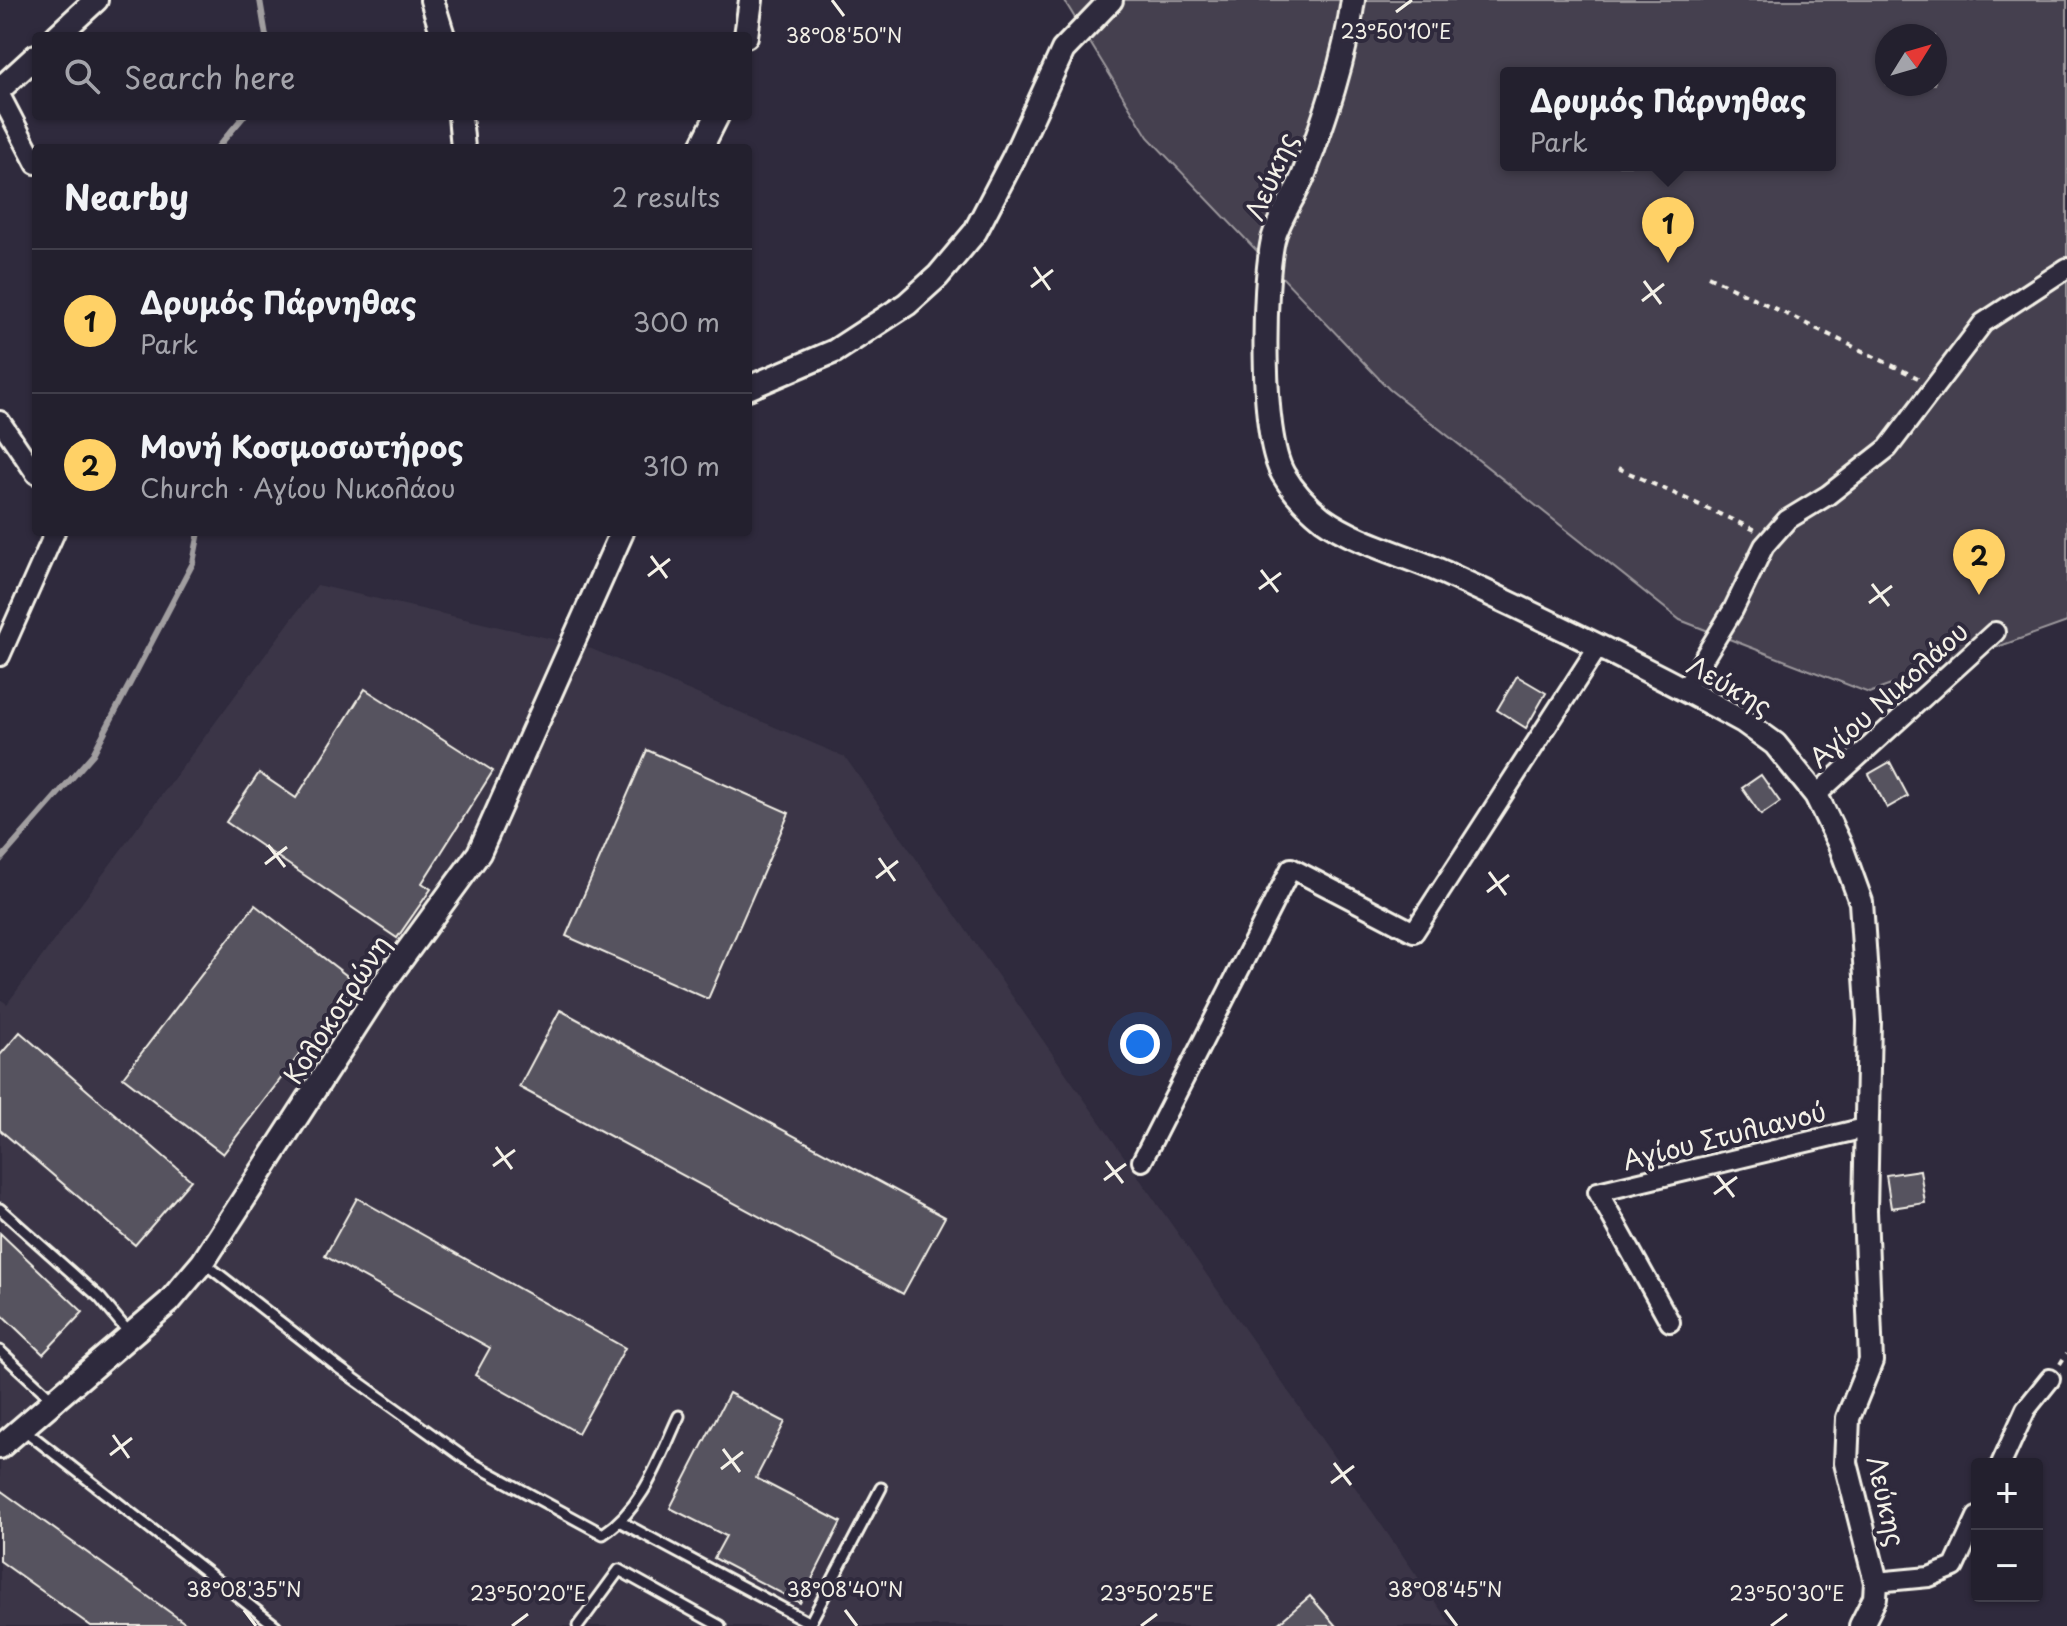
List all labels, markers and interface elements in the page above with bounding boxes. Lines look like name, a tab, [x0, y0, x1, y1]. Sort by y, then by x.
text: 23°50'10"E	[1340, 16, 1452, 46]
text: 38°08'50"N	[786, 20, 902, 50]
north arrow	[1875, 24, 1947, 96]
search box	[32, 32, 752, 120]
icon: search	[60, 54, 104, 98]
text: Search here	[124, 54, 296, 99]
popup	[1500, 67, 1836, 171]
text: Δρυμός Πάρνηθας	[1530, 77, 1806, 122]
text: Park	[1530, 122, 1588, 161]
street label: Λεύκης	[1234, 126, 1306, 226]
text: Nearby	[64, 170, 189, 222]
text: 2 results	[612, 177, 720, 216]
pin: 1	[1642, 197, 1694, 263]
text: Δρυμός Πάρνηθας	[140, 279, 417, 324]
text: 1	[84, 302, 96, 341]
text: 300 m	[633, 302, 720, 341]
text: Park	[140, 324, 198, 363]
text: Μονή Κοσμοσωτήρος	[140, 423, 464, 468]
text: 2	[81, 446, 99, 485]
text: 310 m	[642, 446, 720, 485]
text: Church · Αγίου Νικολάου	[140, 468, 456, 507]
pin: 2	[1953, 529, 2005, 595]
street label: Αγίου Νικολάου	[1800, 612, 1976, 776]
street label: Λεύκης	[1680, 645, 1780, 725]
street label: Κολοκοτρώνη	[273, 927, 399, 1091]
your location	[1120, 1024, 1160, 1064]
street label: Αγίου Στυλιανού	[1618, 1091, 1830, 1179]
street label: Λεύκης	[1858, 1452, 1916, 1550]
map controls	[1971, 1458, 2043, 1602]
button: +	[1971, 1458, 2043, 1530]
button: −	[1971, 1530, 2043, 1602]
text: 38°08'35"N	[186, 1574, 302, 1604]
text: 38°08'40"N	[787, 1574, 903, 1604]
text: 38°08'45"N	[1388, 1574, 1502, 1604]
text: 23°50'20"E	[470, 1578, 586, 1608]
text: 23°50'25"E	[1100, 1578, 1214, 1608]
text: 23°50'30"E	[1729, 1578, 1845, 1608]

